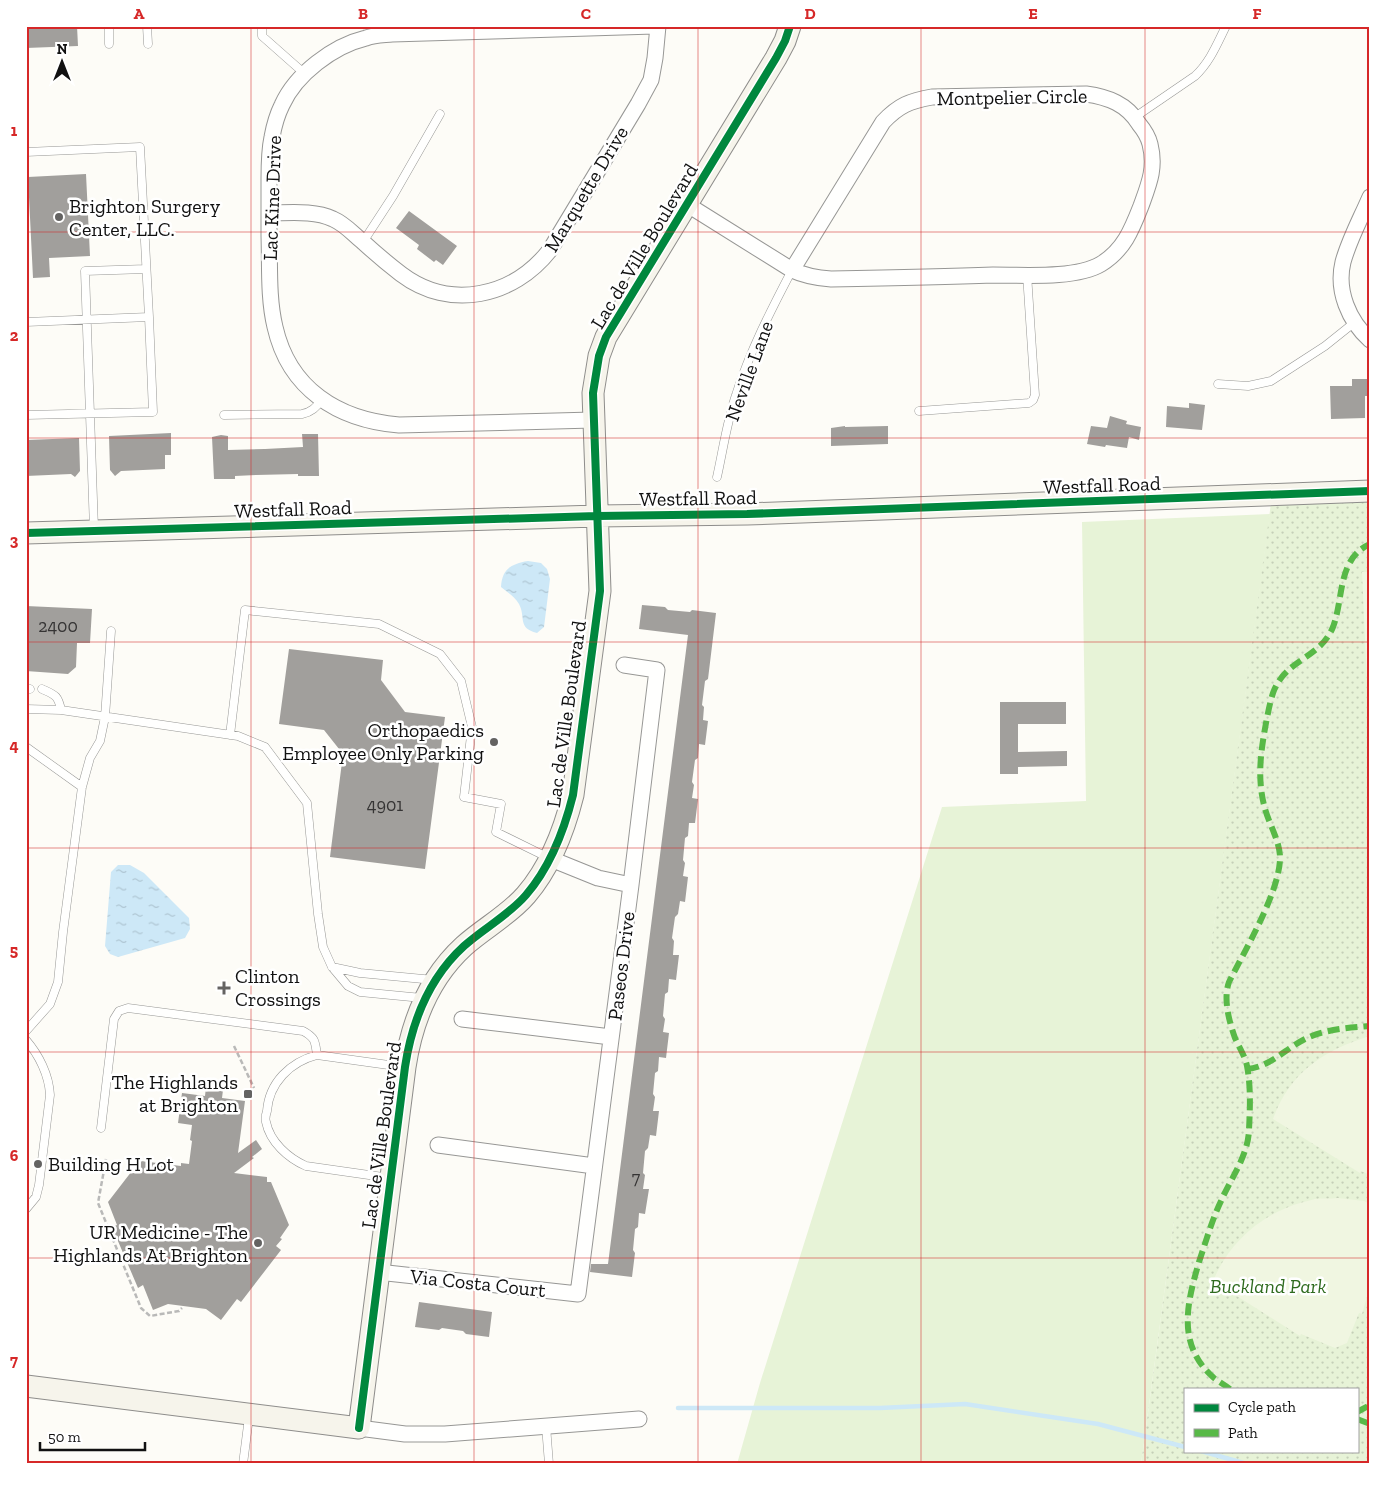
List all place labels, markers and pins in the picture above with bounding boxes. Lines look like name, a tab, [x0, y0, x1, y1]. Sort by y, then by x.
place label: Brighton Surgery Center, LLC.	[69, 194, 221, 241]
marker: Brighton Surgery Center, LLC.	[53, 211, 65, 223]
place label: Orthopaedics Employee Only Parking	[282, 718, 484, 765]
marker: Orthopaedics Employee Only Parking	[488, 736, 500, 748]
place label: Clinton Crossings	[235, 964, 321, 1011]
marker: Clinton Crossings	[217, 981, 231, 995]
place label: The Highlands at Brighton	[111, 1070, 239, 1117]
marker: The Highlands at Brighton	[242, 1088, 254, 1100]
place label: Building H Lot	[48, 1152, 175, 1176]
marker: Building H Lot	[32, 1158, 44, 1170]
place label: UR Medicine - The Highlands At Brighton	[53, 1220, 249, 1267]
marker: UR Medicine - The Highlands At Brighton	[252, 1237, 264, 1249]

